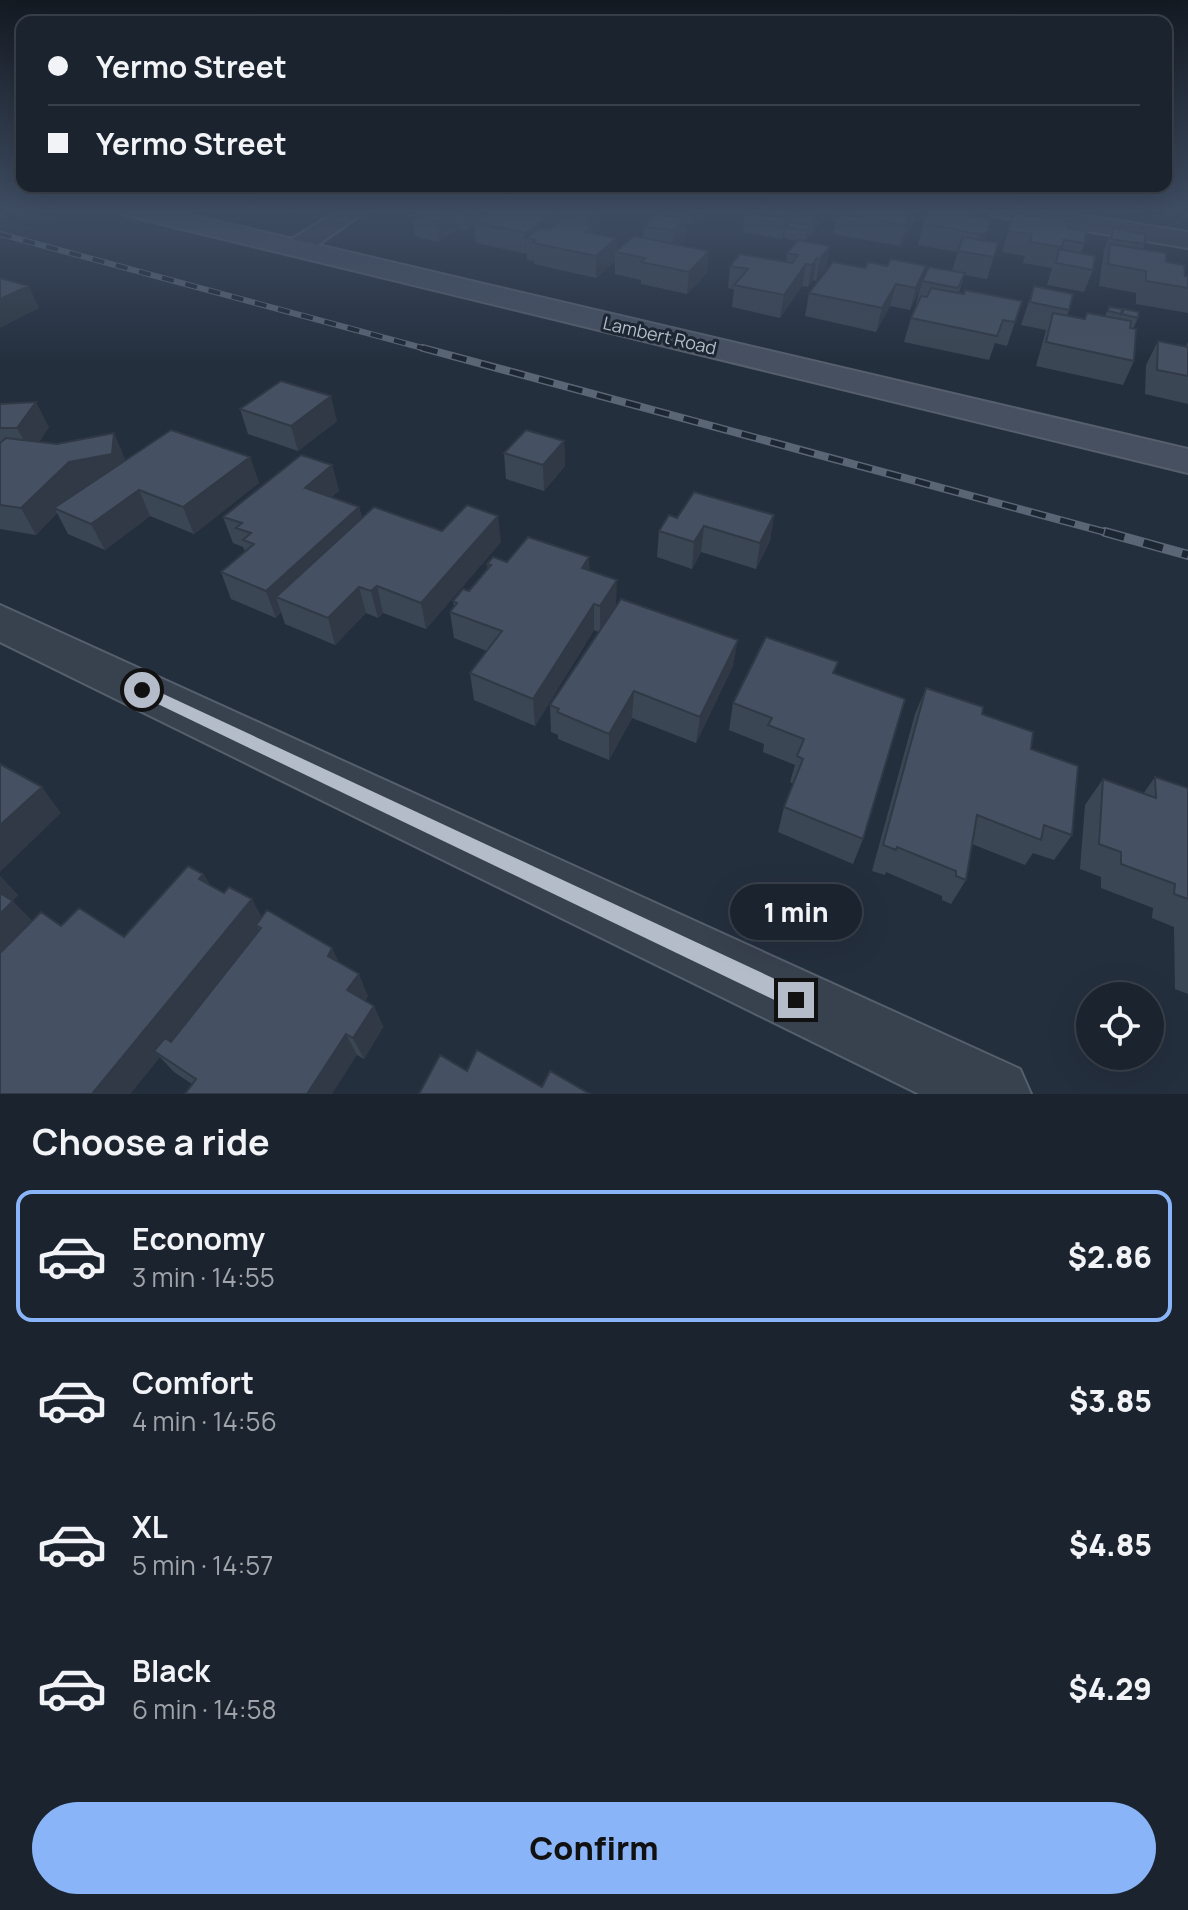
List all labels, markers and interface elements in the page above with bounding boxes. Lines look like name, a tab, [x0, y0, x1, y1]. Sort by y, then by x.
text: Yermo Street	[96, 46, 287, 87]
text: Yermo Street	[96, 123, 287, 164]
street label: Lambert Road	[601, 310, 719, 360]
route start	[124, 672, 160, 708]
callout: 1 min	[730, 884, 862, 940]
text: 1 min	[763, 894, 829, 930]
route end	[778, 982, 814, 1018]
map controls	[1076, 982, 1164, 1070]
button: locate	[1076, 982, 1164, 1070]
text: Choose a ride	[32, 1117, 270, 1166]
text: Economy	[132, 1218, 265, 1259]
icon: car	[36, 1220, 108, 1292]
text: $2.86	[1068, 1236, 1152, 1277]
text: 3 min · 14:55	[132, 1259, 275, 1295]
text: Comfort	[132, 1362, 254, 1403]
icon: car	[36, 1364, 108, 1436]
text: $3.85	[1069, 1380, 1152, 1421]
text: 4 min · 14:56	[132, 1403, 277, 1439]
text: XL	[132, 1506, 168, 1547]
icon: car	[36, 1508, 108, 1580]
text: $4.85	[1069, 1524, 1152, 1565]
text: 5 min · 14:57	[132, 1547, 273, 1583]
text: Black	[132, 1650, 210, 1691]
icon: car	[36, 1652, 108, 1724]
text: $4.29	[1069, 1668, 1152, 1709]
text: 6 min · 14:58	[132, 1691, 277, 1727]
button: Confirm	[32, 1802, 1156, 1894]

